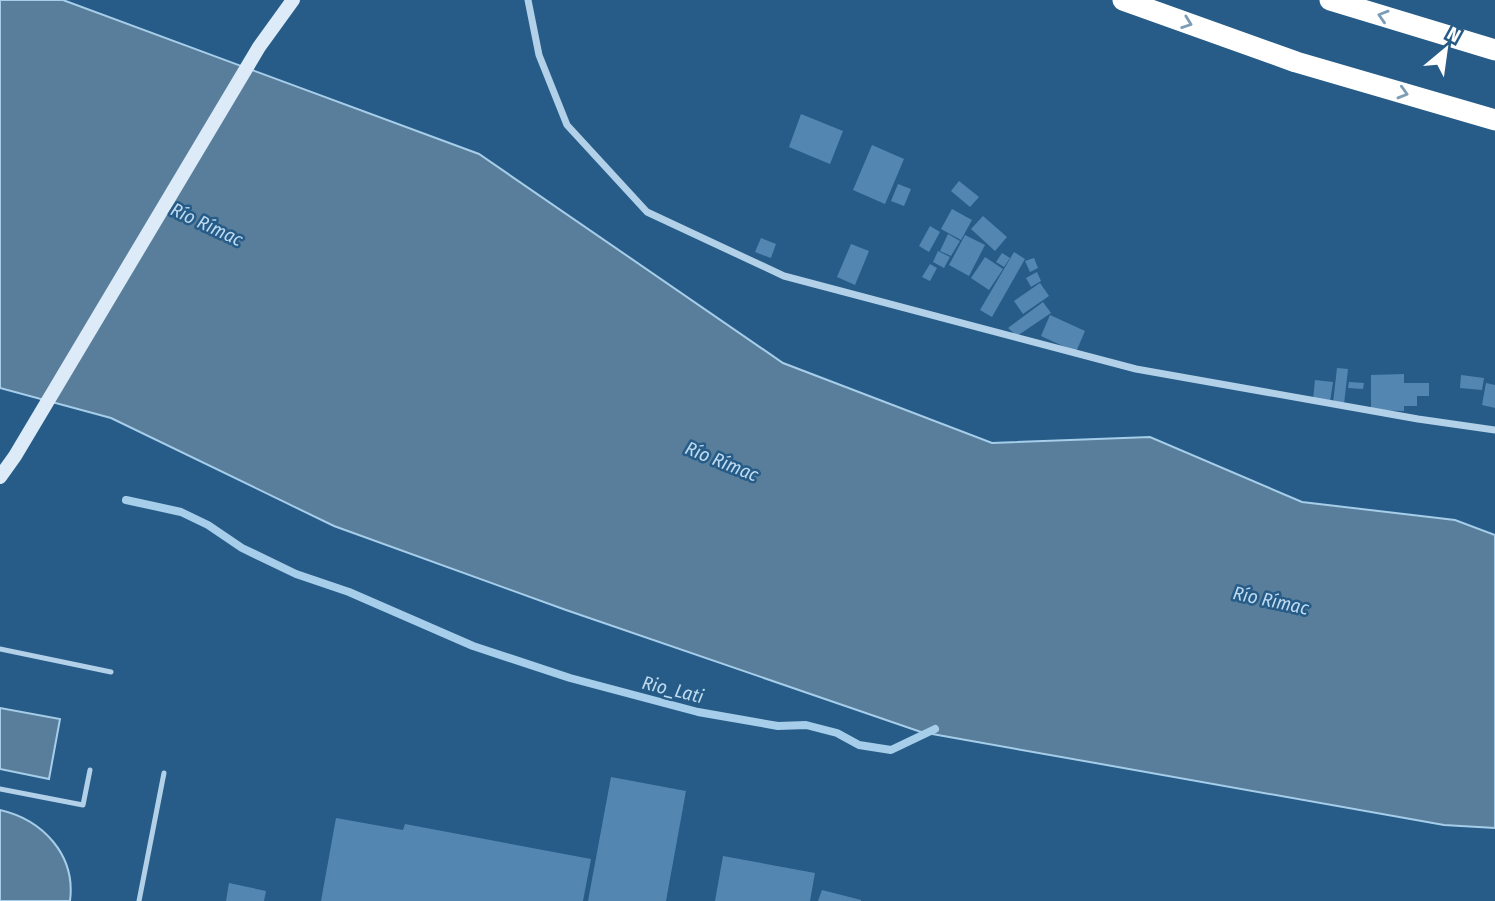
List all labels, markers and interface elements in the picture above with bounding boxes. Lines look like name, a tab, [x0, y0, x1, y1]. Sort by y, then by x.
one-way arrow	[1377, 10, 1389, 25]
north arrow	[1411, 14, 1481, 84]
one-way arrow	[1180, 15, 1193, 29]
text: N	[1443, 22, 1465, 47]
one-way arrow	[1397, 84, 1409, 99]
water label: Río Rímac	[167, 198, 247, 252]
water label: Río Rímac	[682, 436, 763, 487]
water label: Río Rímac	[1231, 581, 1312, 620]
water label: Rio_Lati	[640, 671, 706, 708]

